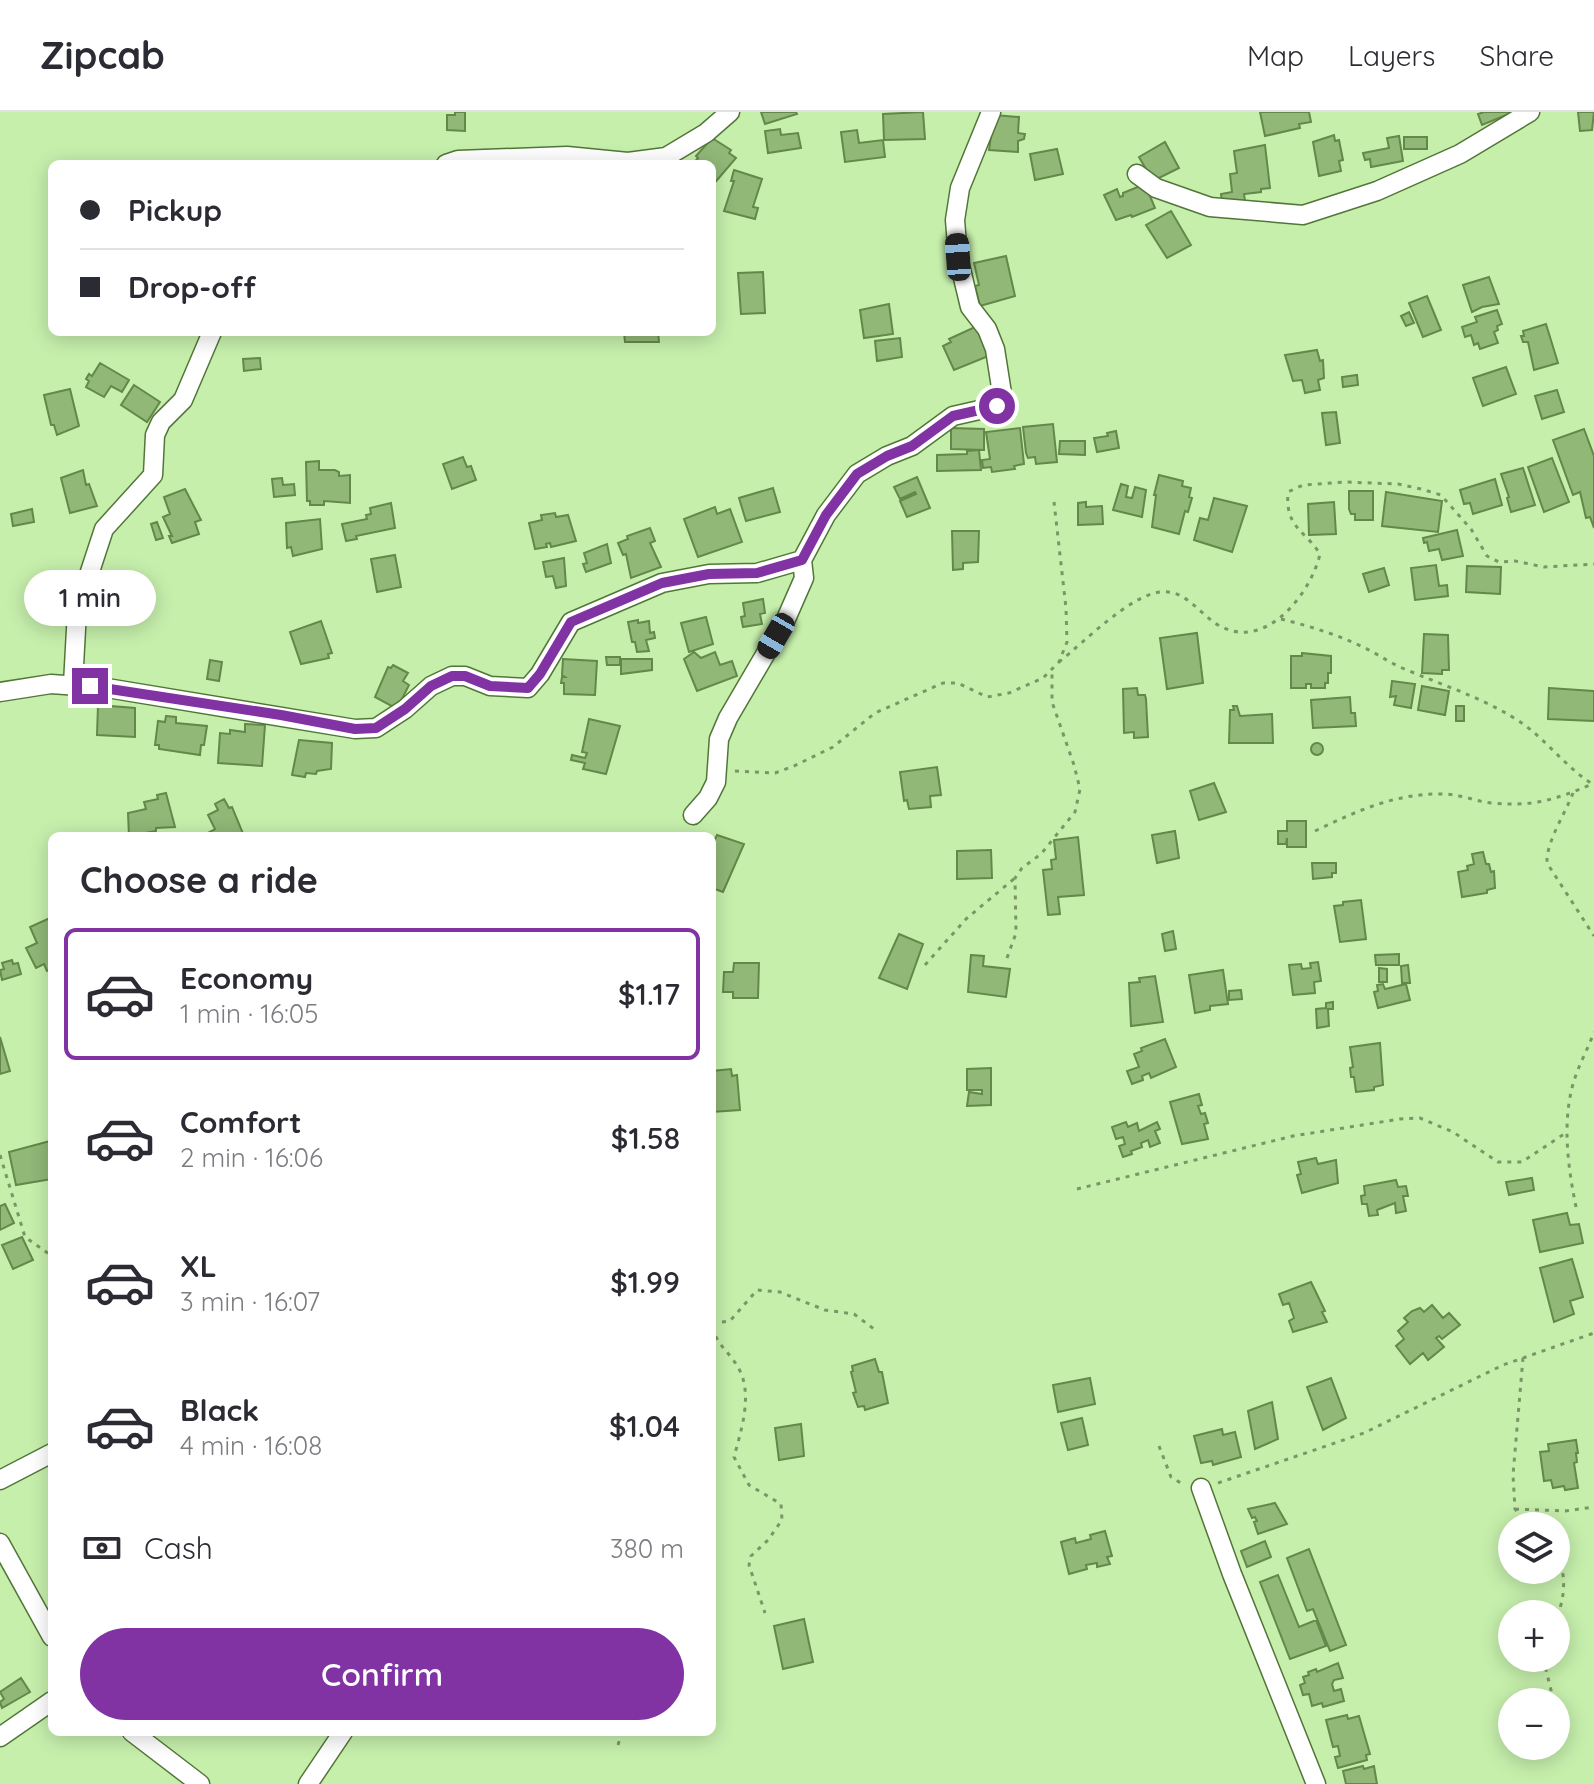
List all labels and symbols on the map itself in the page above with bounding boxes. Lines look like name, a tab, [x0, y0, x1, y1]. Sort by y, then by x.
car	[944, 232, 972, 282]
route start	[979, 388, 1015, 424]
callout: 1 min	[24, 570, 156, 626]
car	[754, 609, 798, 663]
route end	[72, 668, 108, 704]

